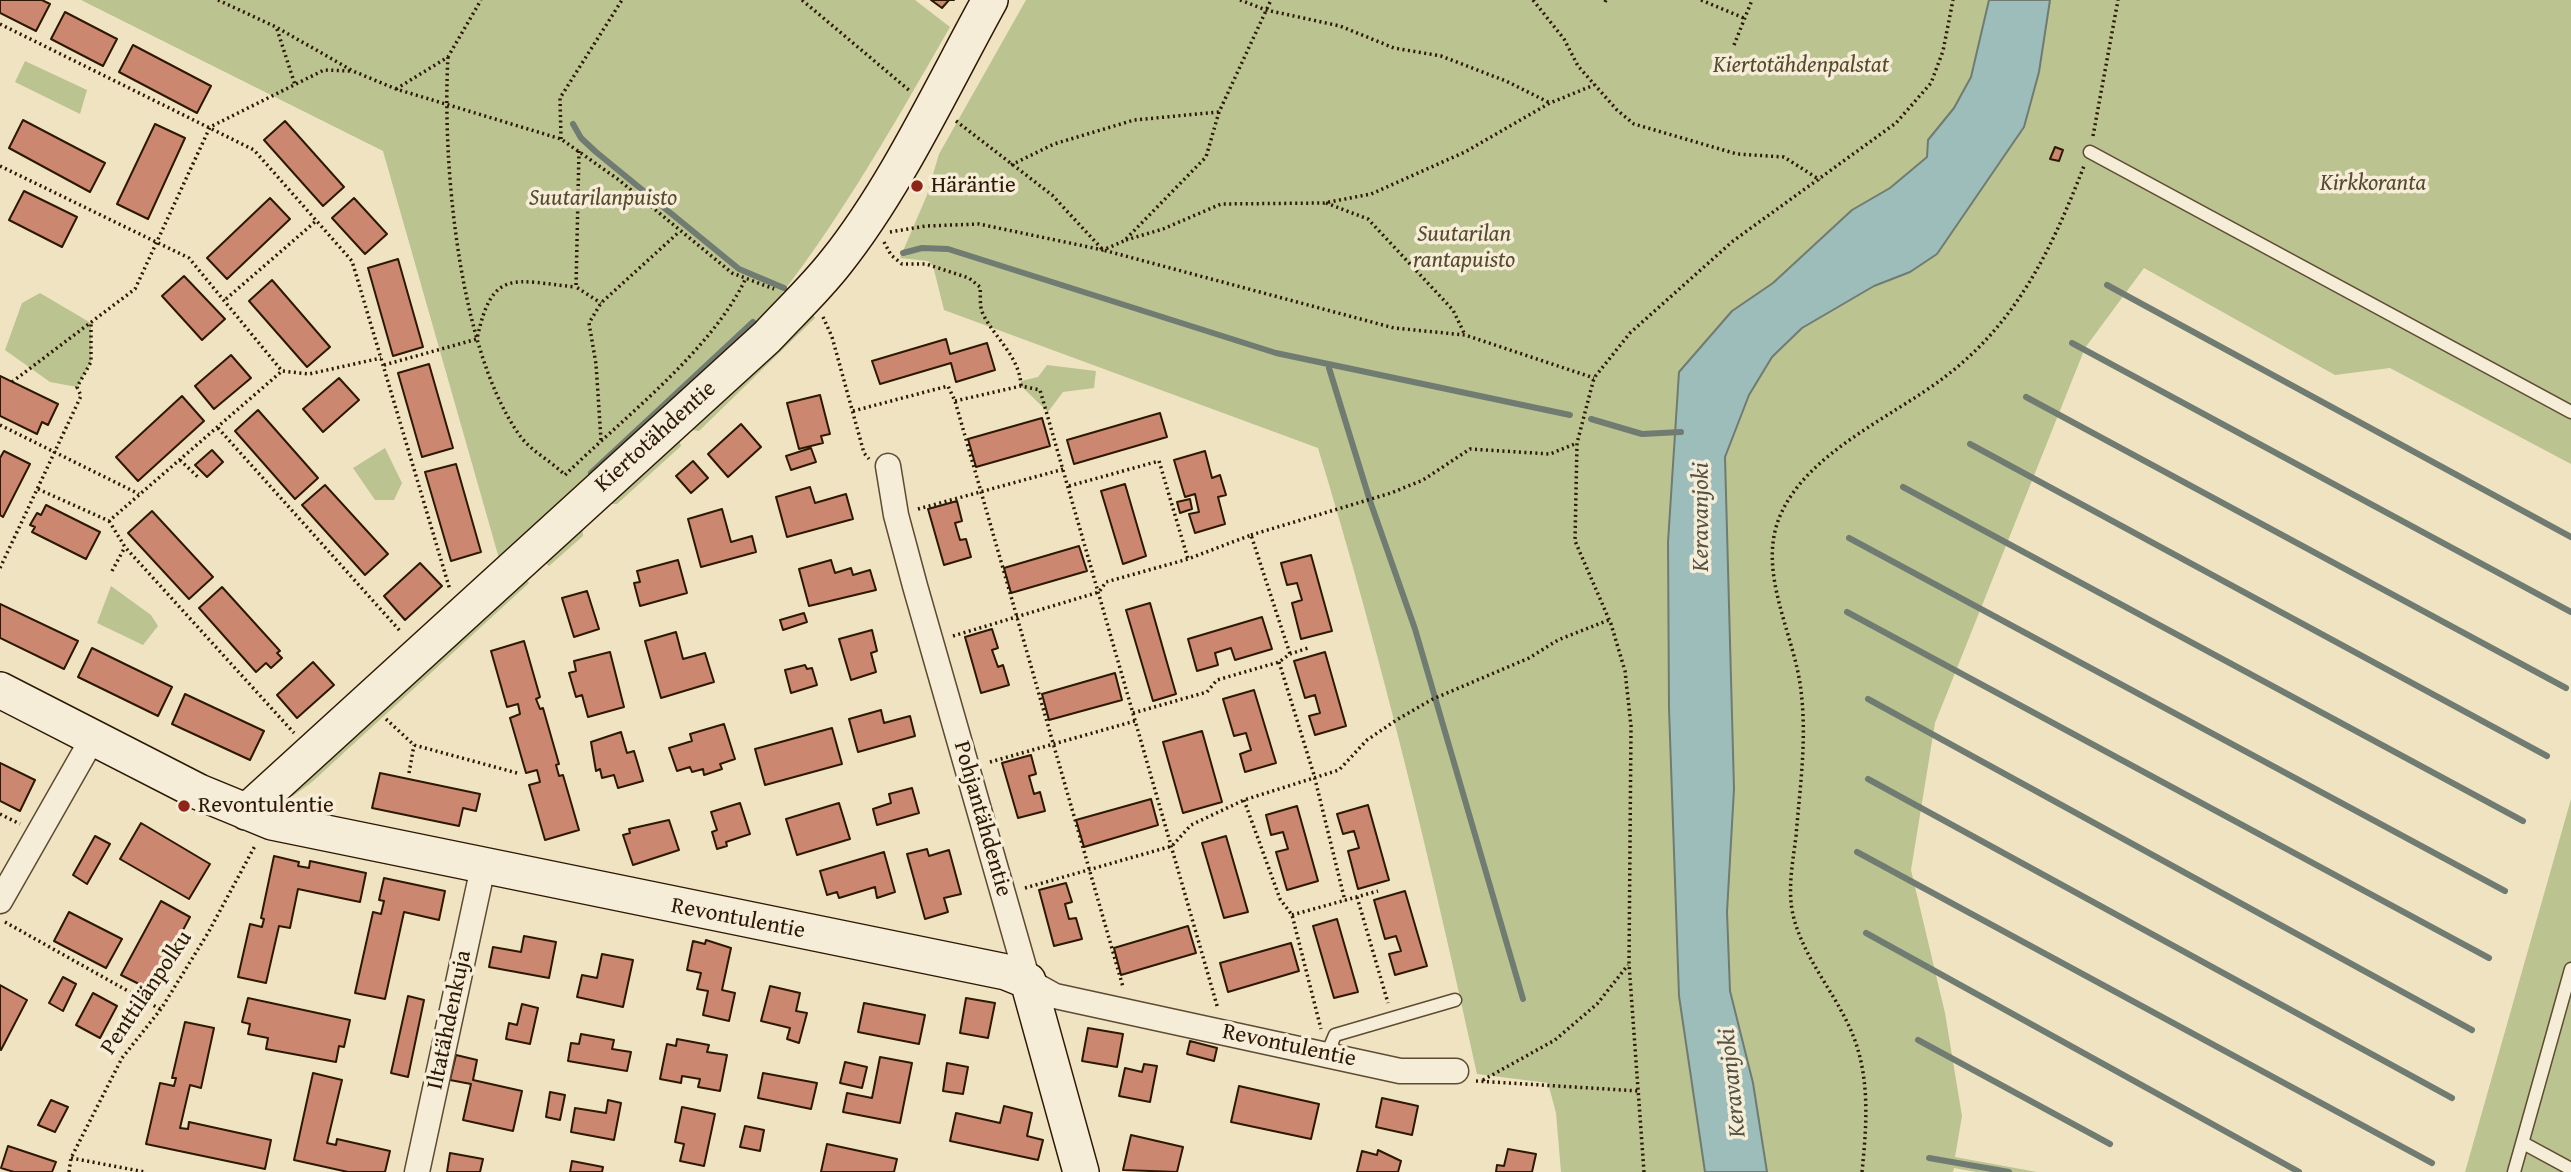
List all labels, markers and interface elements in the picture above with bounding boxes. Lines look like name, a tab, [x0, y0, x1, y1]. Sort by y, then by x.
park label: Kiertotähdenpalstat	[1713, 52, 1889, 80]
park label: Kirkkoranta	[2320, 170, 2426, 198]
place label: Häräntie	[931, 172, 1016, 200]
marker: Häräntie	[909, 178, 925, 194]
park label: Suutarilanpuisto	[529, 185, 677, 213]
park label: Suutarilan rantapuisto	[1413, 221, 1515, 275]
street label: Kiertotähdentie	[590, 375, 722, 499]
water label: Keravanjoki	[1688, 462, 1716, 572]
street label: Pohjantähdentie	[947, 738, 1017, 900]
place label: Revontulentie	[198, 792, 334, 820]
marker: Revontulentie	[176, 798, 192, 814]
street label: Revontulentie	[669, 892, 807, 946]
street label: Penttilänpolku	[95, 926, 199, 1060]
street label: Iltatähdenkuja	[422, 948, 478, 1092]
street label: Revontulentie	[1220, 1018, 1358, 1074]
water label: Keravanjoki	[1713, 1027, 1753, 1139]

